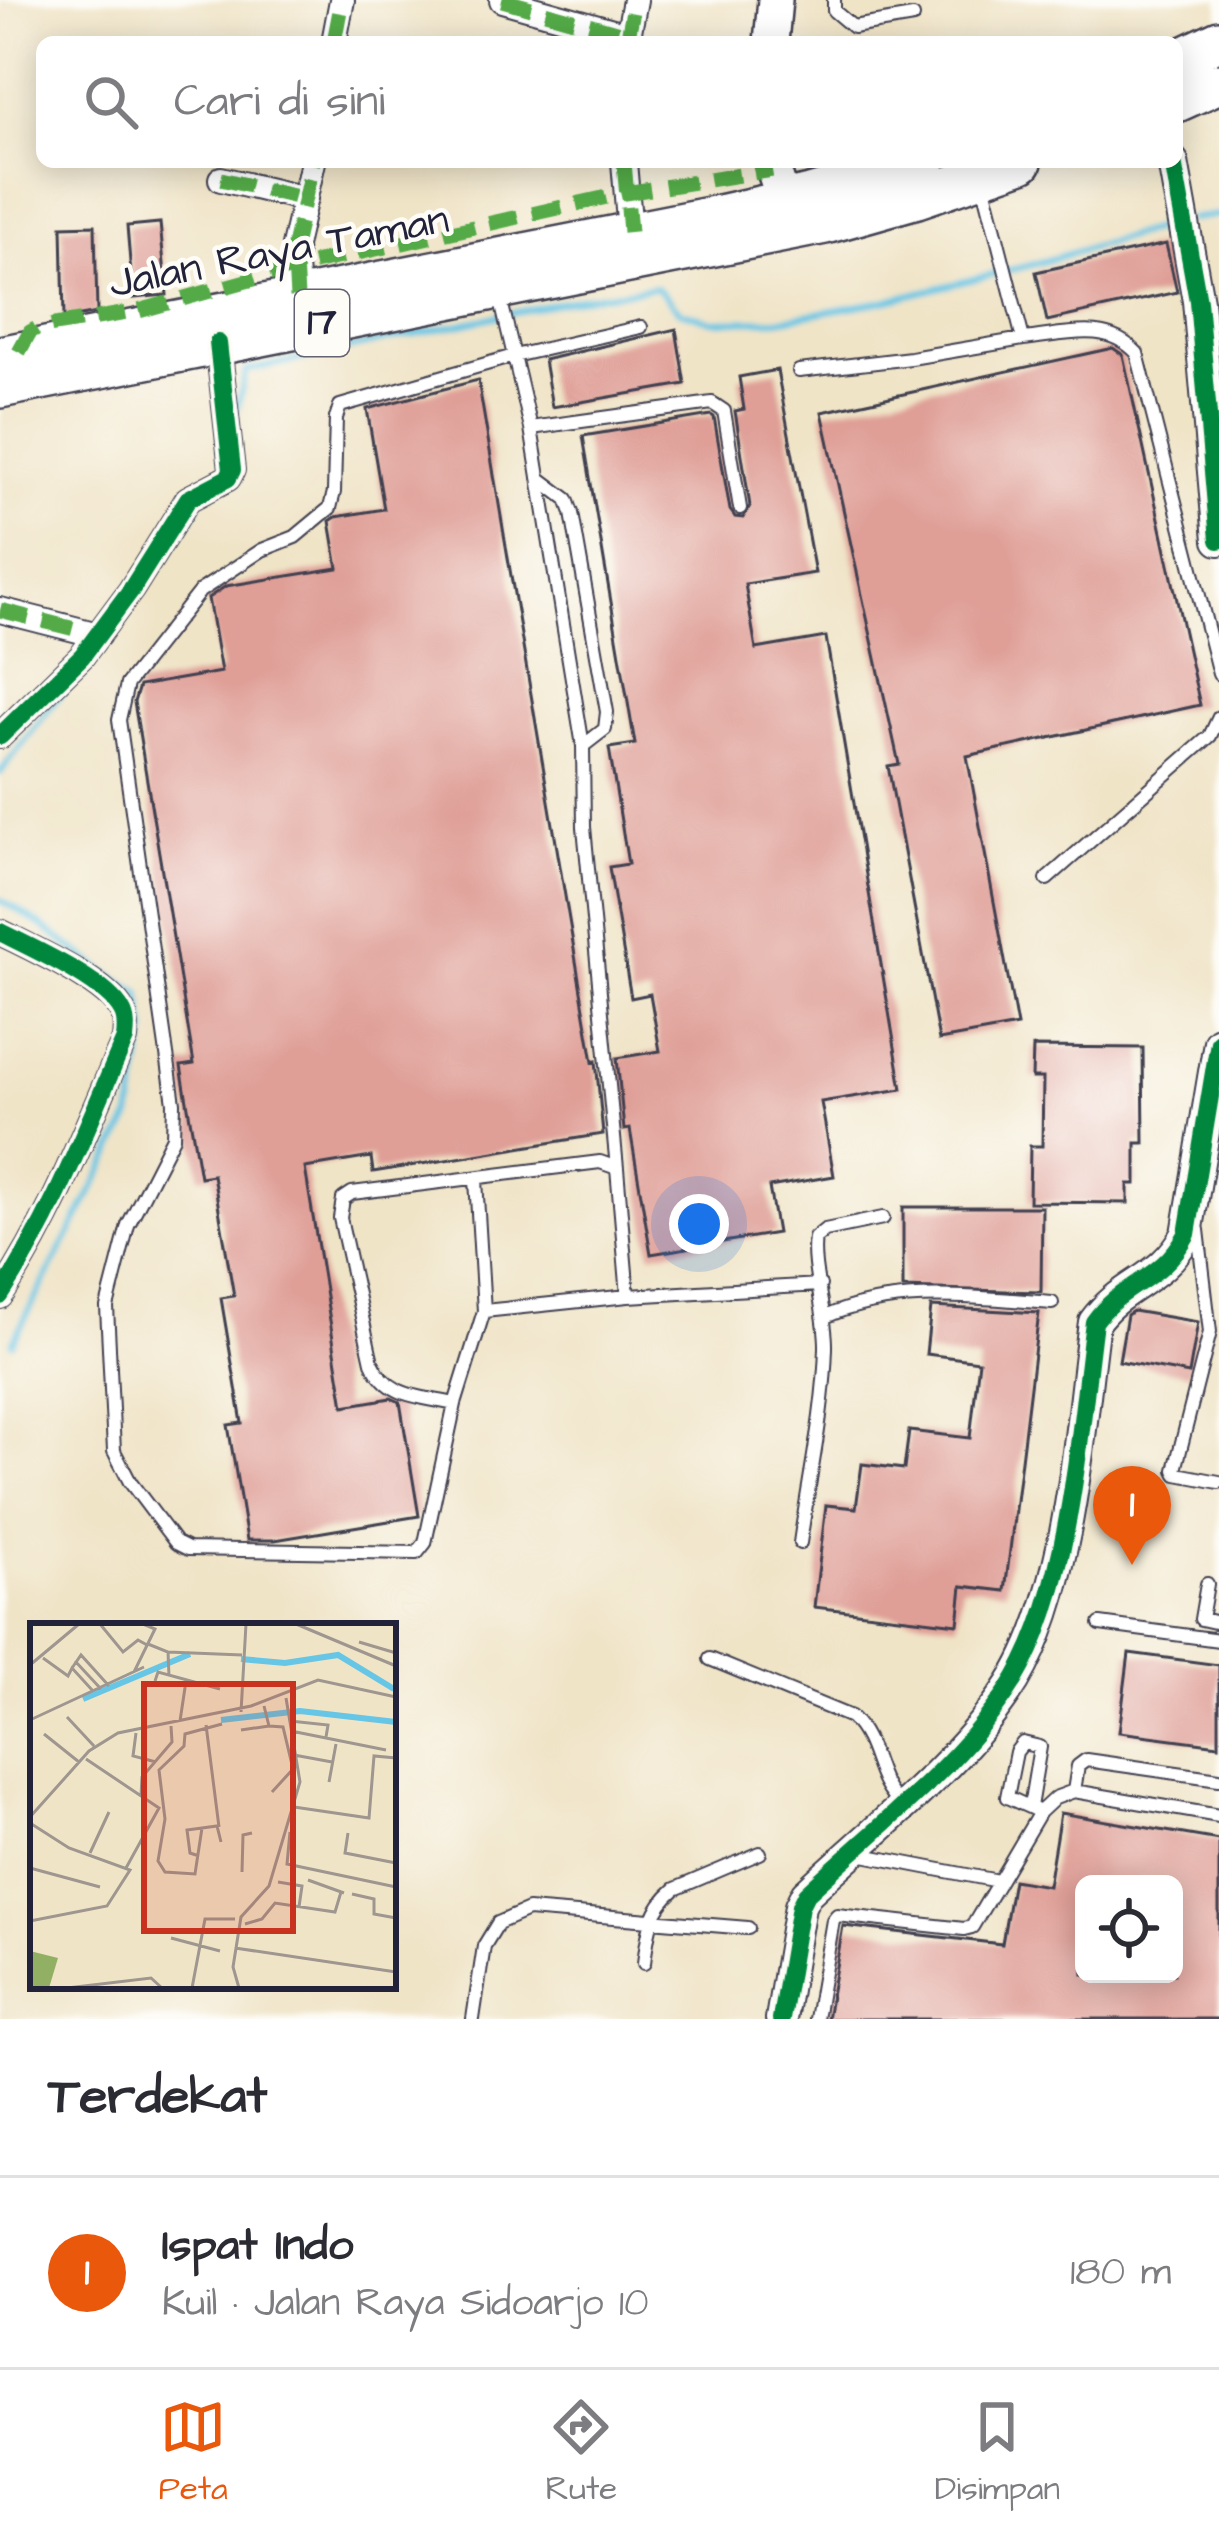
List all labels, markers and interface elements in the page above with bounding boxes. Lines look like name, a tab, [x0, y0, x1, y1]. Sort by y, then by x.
search box	[36, 36, 1183, 168]
icon: search	[78, 69, 144, 135]
text: Cari di sini	[174, 71, 385, 133]
street label: Jalan Raya Taman	[104, 191, 454, 314]
road number: 17	[295, 290, 349, 356]
your location	[669, 1194, 729, 1254]
pin: 1	[1093, 1466, 1171, 1565]
inset map	[30, 1623, 396, 1989]
map controls	[1075, 1875, 1183, 1983]
button: locate	[1075, 1875, 1183, 1983]
text: Terdekat	[48, 2062, 267, 2133]
text: Ispat Indo	[162, 2215, 353, 2277]
text: 1	[85, 2246, 90, 2300]
text: 180 m	[1070, 2246, 1171, 2300]
text: Kuil · Jalan Raya Sidoarjo 10	[162, 2277, 649, 2331]
tab: Peta	[159, 2394, 228, 2512]
tab: Rute	[546, 2394, 617, 2512]
tab: Disimpan	[935, 2394, 1060, 2512]

